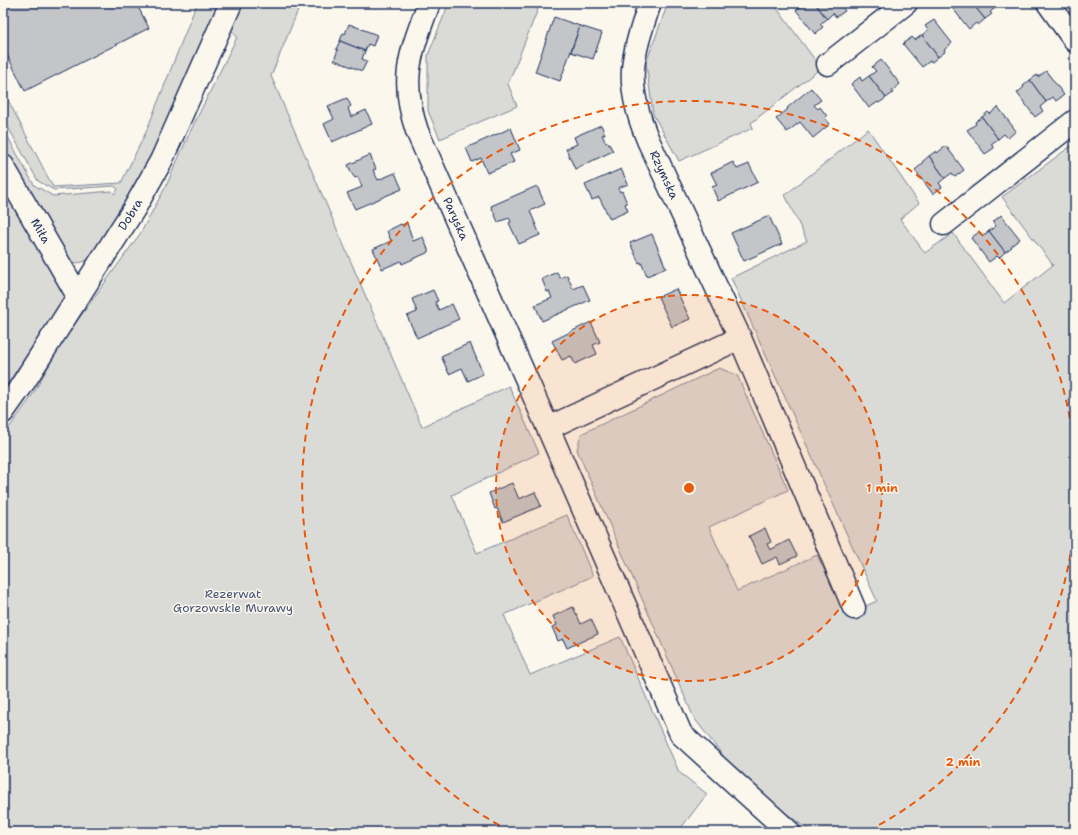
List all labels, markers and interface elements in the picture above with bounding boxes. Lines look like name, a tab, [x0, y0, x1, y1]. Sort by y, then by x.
street label: Rzymska	[646, 148, 683, 202]
street label: Dobra	[114, 195, 146, 233]
street label: Paryska	[439, 195, 472, 243]
street label: Miła	[27, 215, 54, 247]
text: 1 min	[866, 480, 898, 496]
centre of rings	[682, 481, 696, 495]
park label: Rezerwat Gorzowskie Murawy	[173, 586, 293, 616]
text: 2 min	[946, 754, 981, 770]

